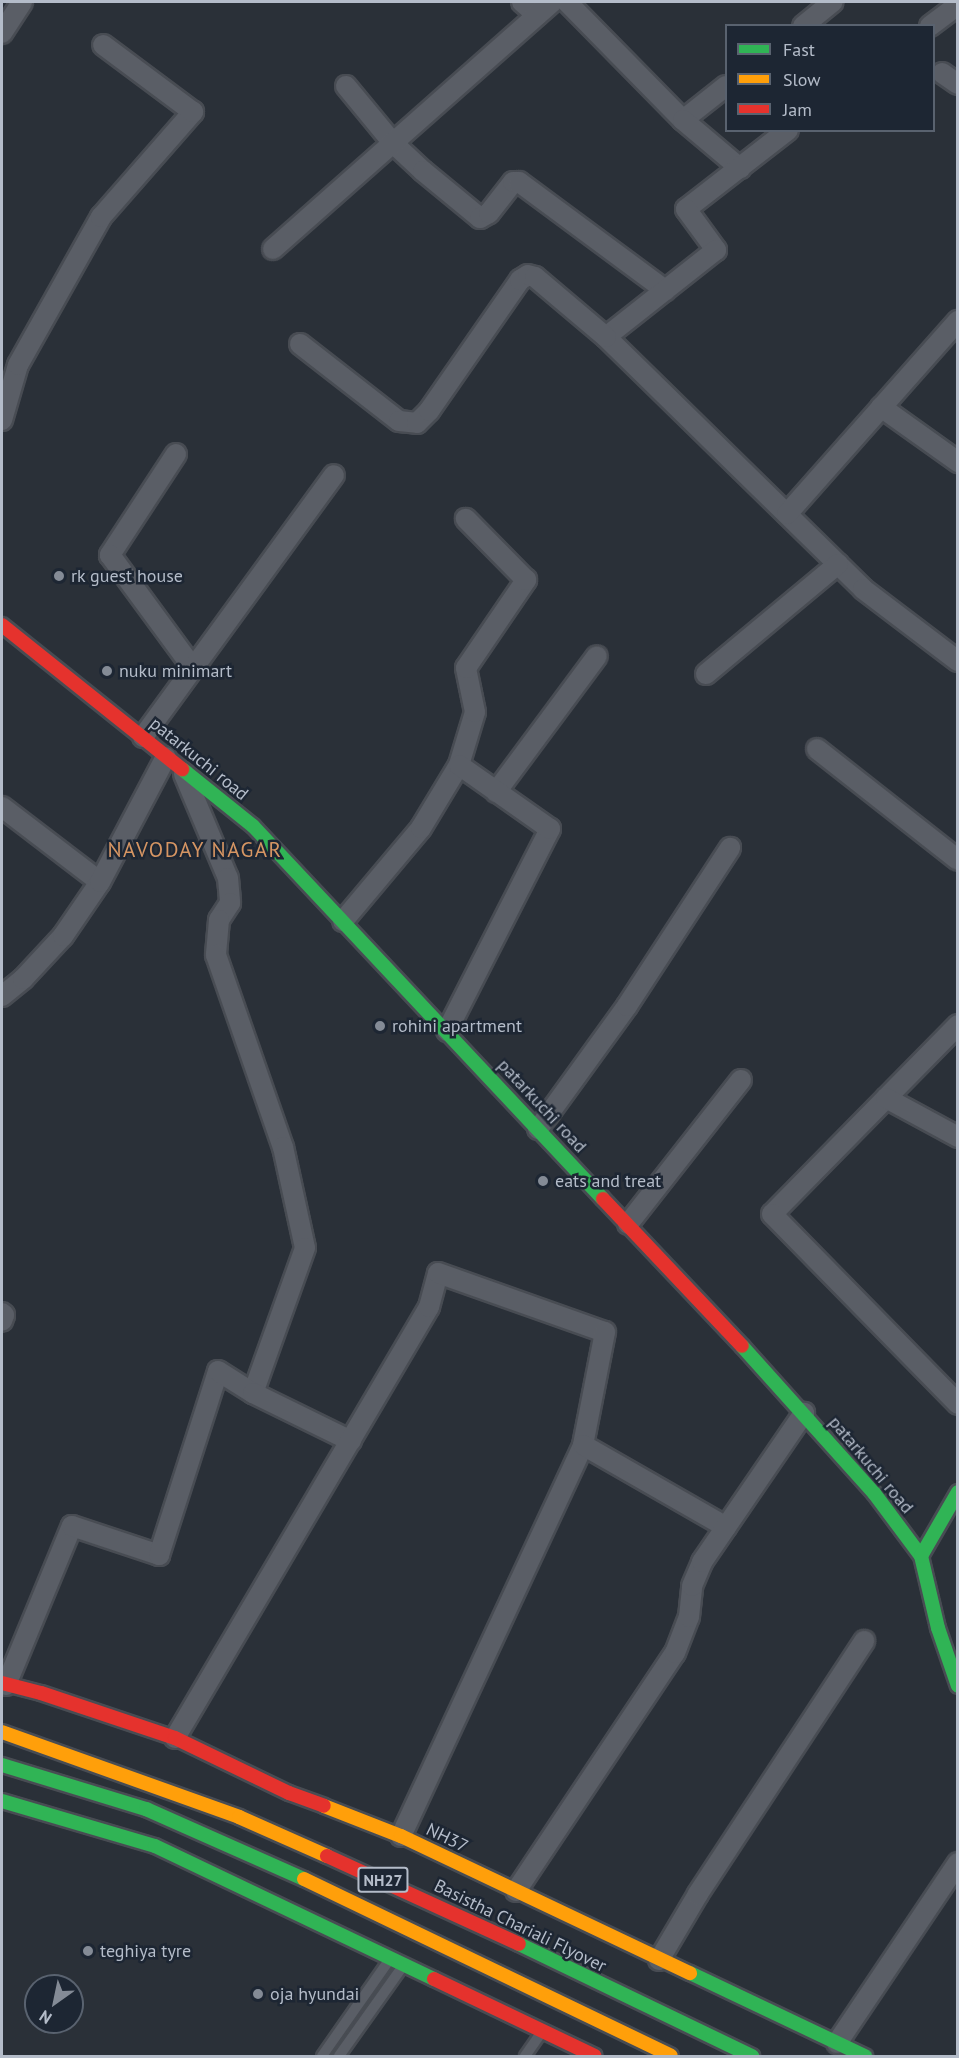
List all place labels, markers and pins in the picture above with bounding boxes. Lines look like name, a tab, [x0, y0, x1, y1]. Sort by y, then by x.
place label: rk guest house	[71, 565, 183, 587]
marker: rk guest house	[52, 569, 66, 583]
place label: nuku minimart	[119, 660, 232, 682]
marker: nuku minimart	[100, 664, 114, 678]
place label: rohini apartment	[392, 1015, 522, 1037]
marker: rohini apartment	[373, 1019, 387, 1033]
place label: eats and treat	[555, 1170, 661, 1192]
marker: eats and treat	[536, 1174, 550, 1188]
place label: teghiya tyre	[100, 1940, 191, 1962]
marker: teghiya tyre	[81, 1944, 95, 1958]
place label: oja hyundai	[270, 1983, 359, 2005]
marker: oja hyundai	[251, 1987, 265, 2001]

